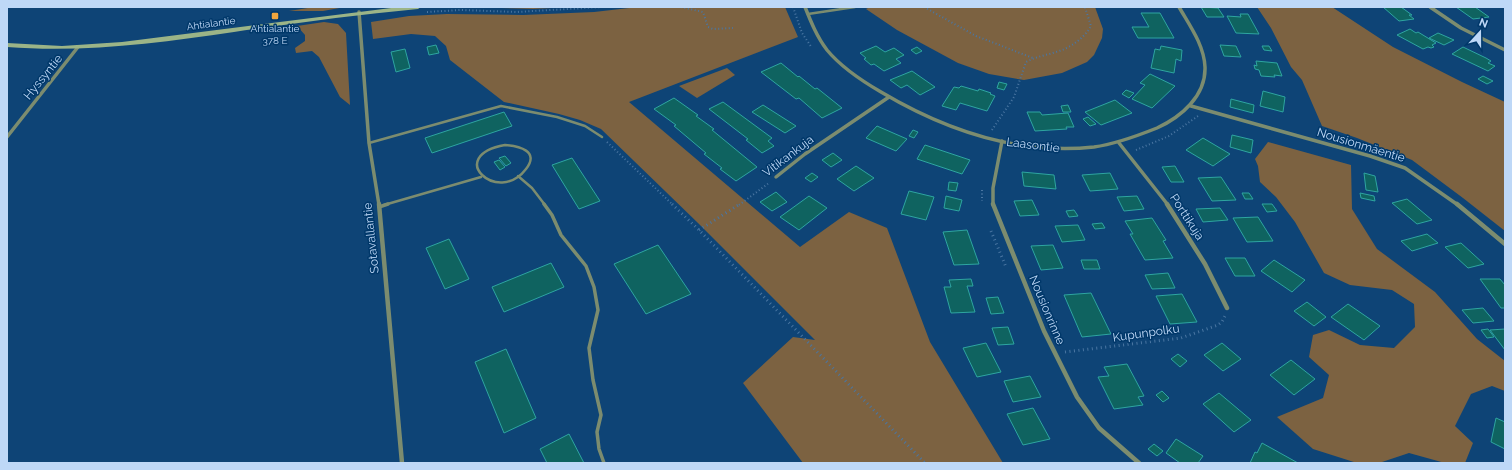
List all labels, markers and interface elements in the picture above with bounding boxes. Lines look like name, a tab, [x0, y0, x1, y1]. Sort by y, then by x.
marker: Ahtialantie 378 E	[270, 11, 280, 21]
north arrow	[1460, 12, 1500, 52]
street label: Ahtialantie	[186, 15, 236, 32]
text: N	[1477, 16, 1490, 31]
place label: Ahtialantie 378 E	[251, 23, 300, 46]
street label: Hyssyntie	[21, 52, 65, 102]
street label: Nousionmäentie	[1315, 125, 1407, 165]
street label: Vitikankuja	[760, 132, 816, 180]
street label: Laasontie	[1006, 135, 1060, 155]
street label: Porttikuja	[1167, 191, 1207, 243]
street label: Sotavallantie	[360, 202, 382, 274]
street label: Nousionrinne	[1026, 273, 1068, 347]
street label: Kupunpolku	[1112, 321, 1180, 345]

